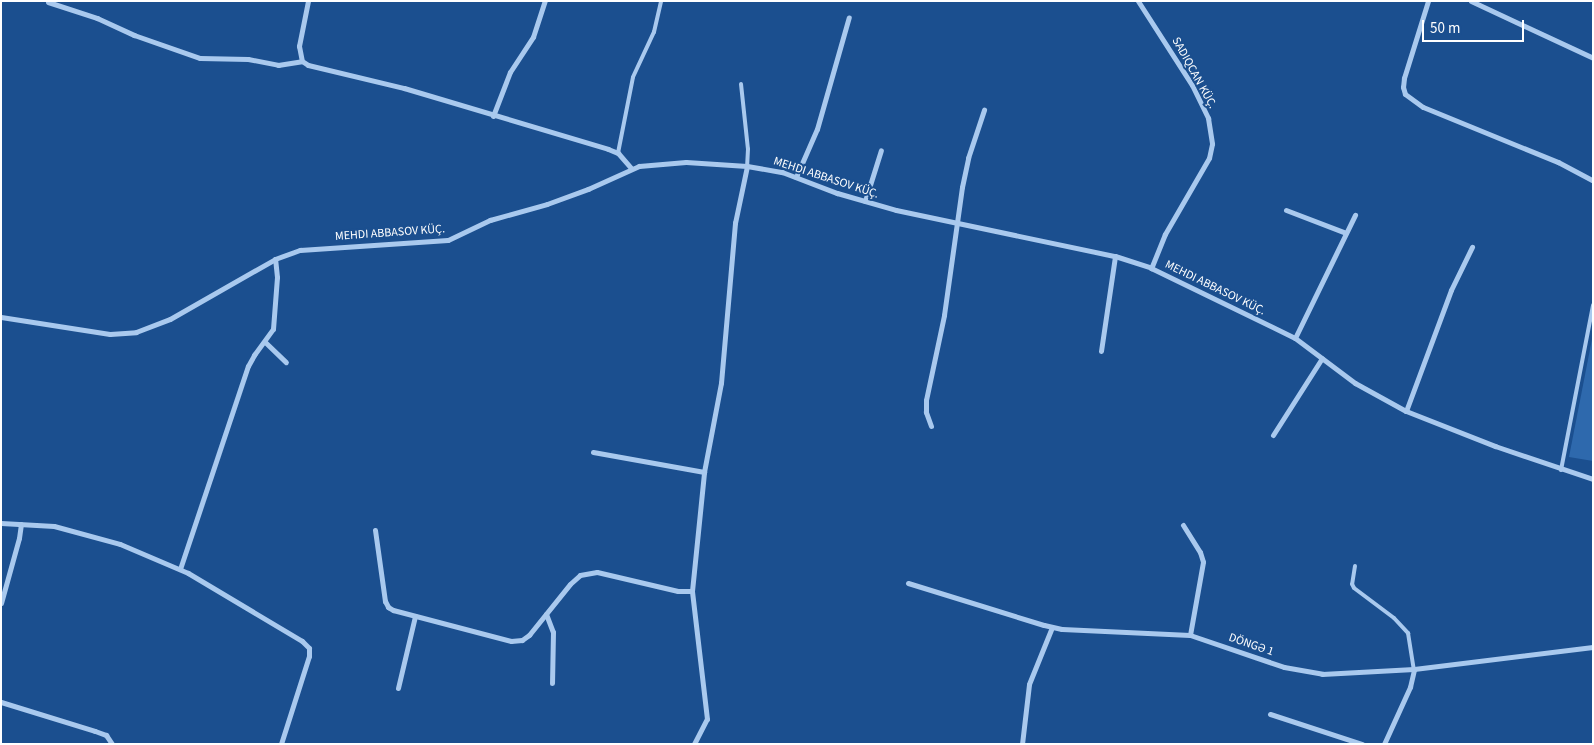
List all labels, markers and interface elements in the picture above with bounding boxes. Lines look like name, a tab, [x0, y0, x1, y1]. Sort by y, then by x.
scale bar	[1424, 10, 1526, 42]
text: 50 m	[1430, 18, 1460, 39]
street label: SADIQCAN KÜÇ.	[1168, 35, 1220, 111]
street label: MEHDI ABBASOV KÜÇ.	[771, 154, 881, 202]
street label: MEHDI ABBASOV KÜÇ.	[335, 222, 445, 244]
street label: MEHDI ABBASOV KÜÇ.	[1162, 257, 1268, 319]
street label: DÖNGƏ 1	[1227, 631, 1275, 659]

